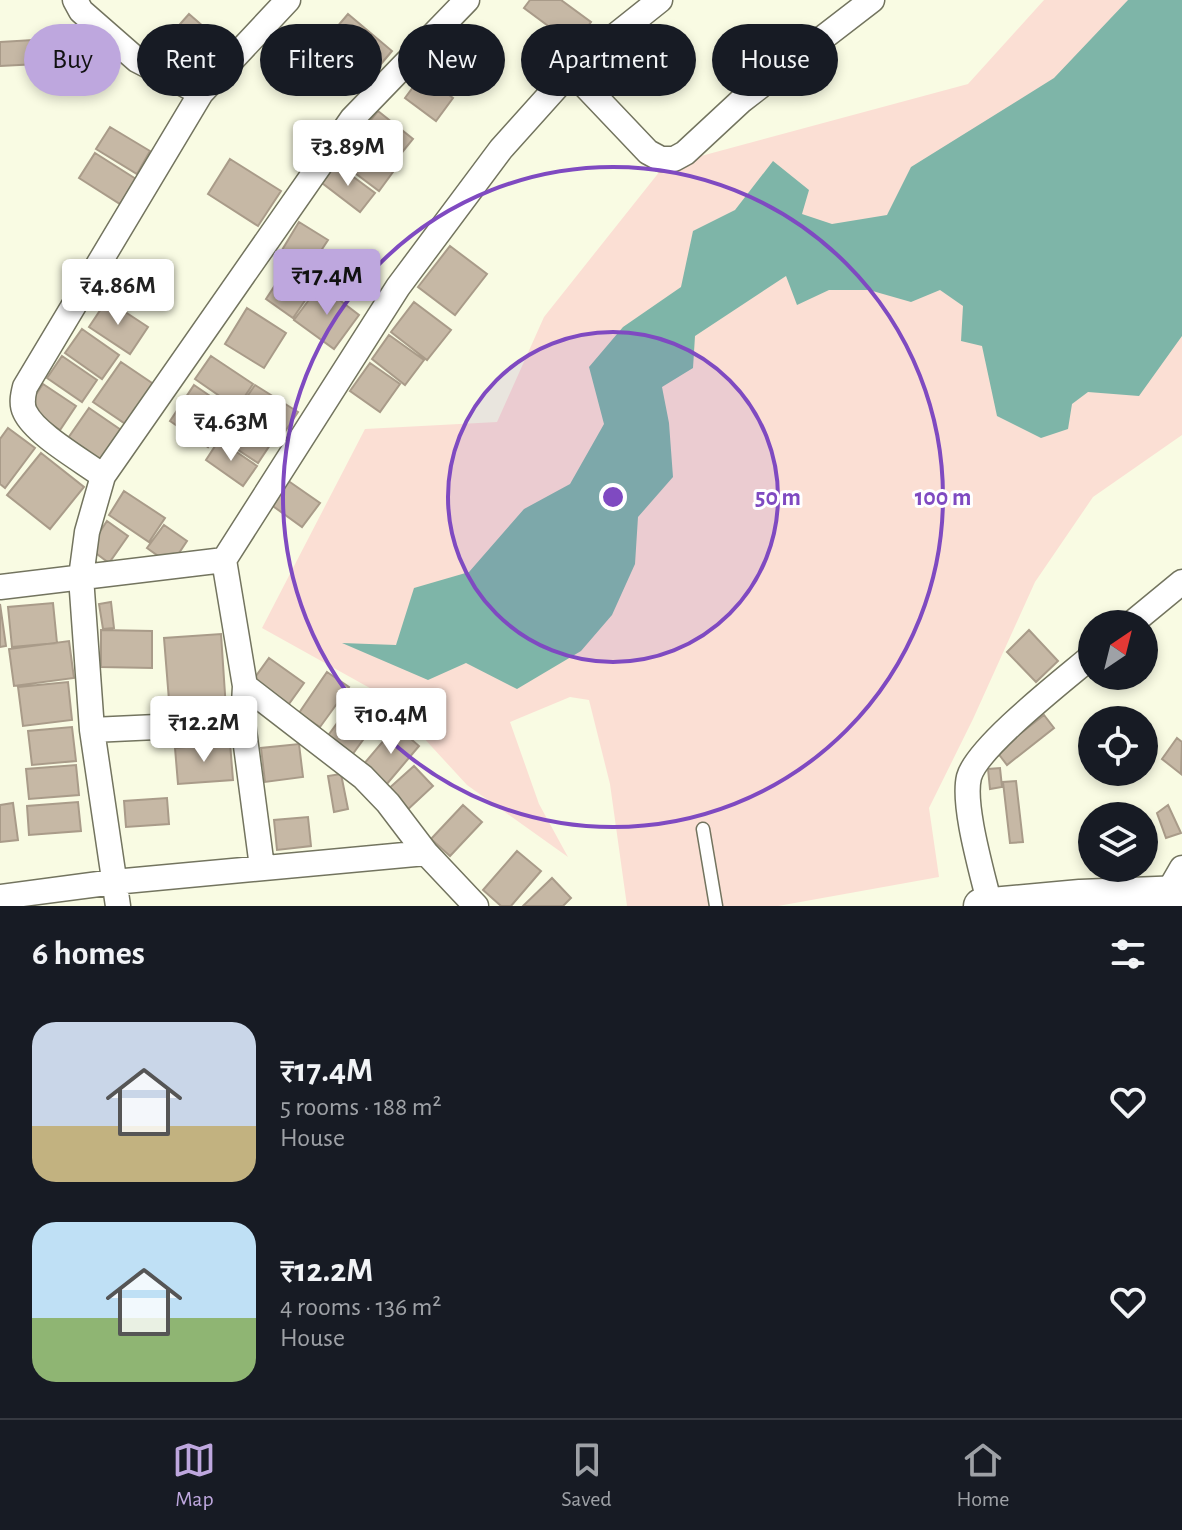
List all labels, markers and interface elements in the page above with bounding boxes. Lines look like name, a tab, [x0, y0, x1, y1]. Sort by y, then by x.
chip: Buy	[24, 24, 121, 96]
chip: Rent	[137, 24, 244, 96]
chip: Filters	[260, 24, 382, 96]
chip: New	[398, 24, 505, 96]
chip: Apartment	[521, 24, 696, 96]
chip: House	[712, 24, 838, 96]
pin: ₹3.89M	[283, 120, 413, 188]
text: ₹3.89M	[311, 133, 385, 159]
pin: ₹17.4M	[262, 249, 392, 317]
pin: ₹4.86M	[53, 259, 183, 327]
text: ₹17.4M	[291, 262, 363, 288]
text: ₹4.86M	[80, 272, 156, 298]
pin: ₹4.63M	[166, 395, 296, 463]
text: ₹4.63M	[194, 408, 268, 434]
centre of rings	[599, 483, 627, 511]
text: 50 m	[755, 486, 801, 510]
text: 100 m	[915, 486, 971, 510]
north arrow	[1078, 610, 1158, 690]
map controls	[1078, 610, 1158, 882]
pin: ₹10.4M	[326, 688, 456, 756]
pin: ₹12.2M	[139, 696, 269, 764]
text: ₹10.4M	[354, 701, 428, 727]
button: locate	[1078, 706, 1158, 786]
text: ₹12.2M	[168, 709, 240, 735]
button: layers	[1078, 802, 1158, 882]
icon: filters	[1106, 932, 1150, 976]
text: 6 homes	[32, 937, 145, 971]
icon: home	[96, 1054, 192, 1150]
text: ₹17.4M	[280, 1054, 373, 1088]
icon: heart	[1106, 1080, 1150, 1124]
text: 5 rooms · 188 m²	[280, 1094, 442, 1120]
text: House	[280, 1125, 345, 1151]
icon: home	[96, 1254, 192, 1350]
text: ₹12.2M	[280, 1254, 373, 1288]
icon: heart	[1106, 1280, 1150, 1324]
text: 4 rooms · 136 m²	[280, 1294, 441, 1320]
text: House	[280, 1325, 345, 1351]
tab: Map	[172, 1438, 216, 1512]
tab: Saved	[561, 1438, 612, 1512]
tab: Home	[957, 1438, 1010, 1512]

